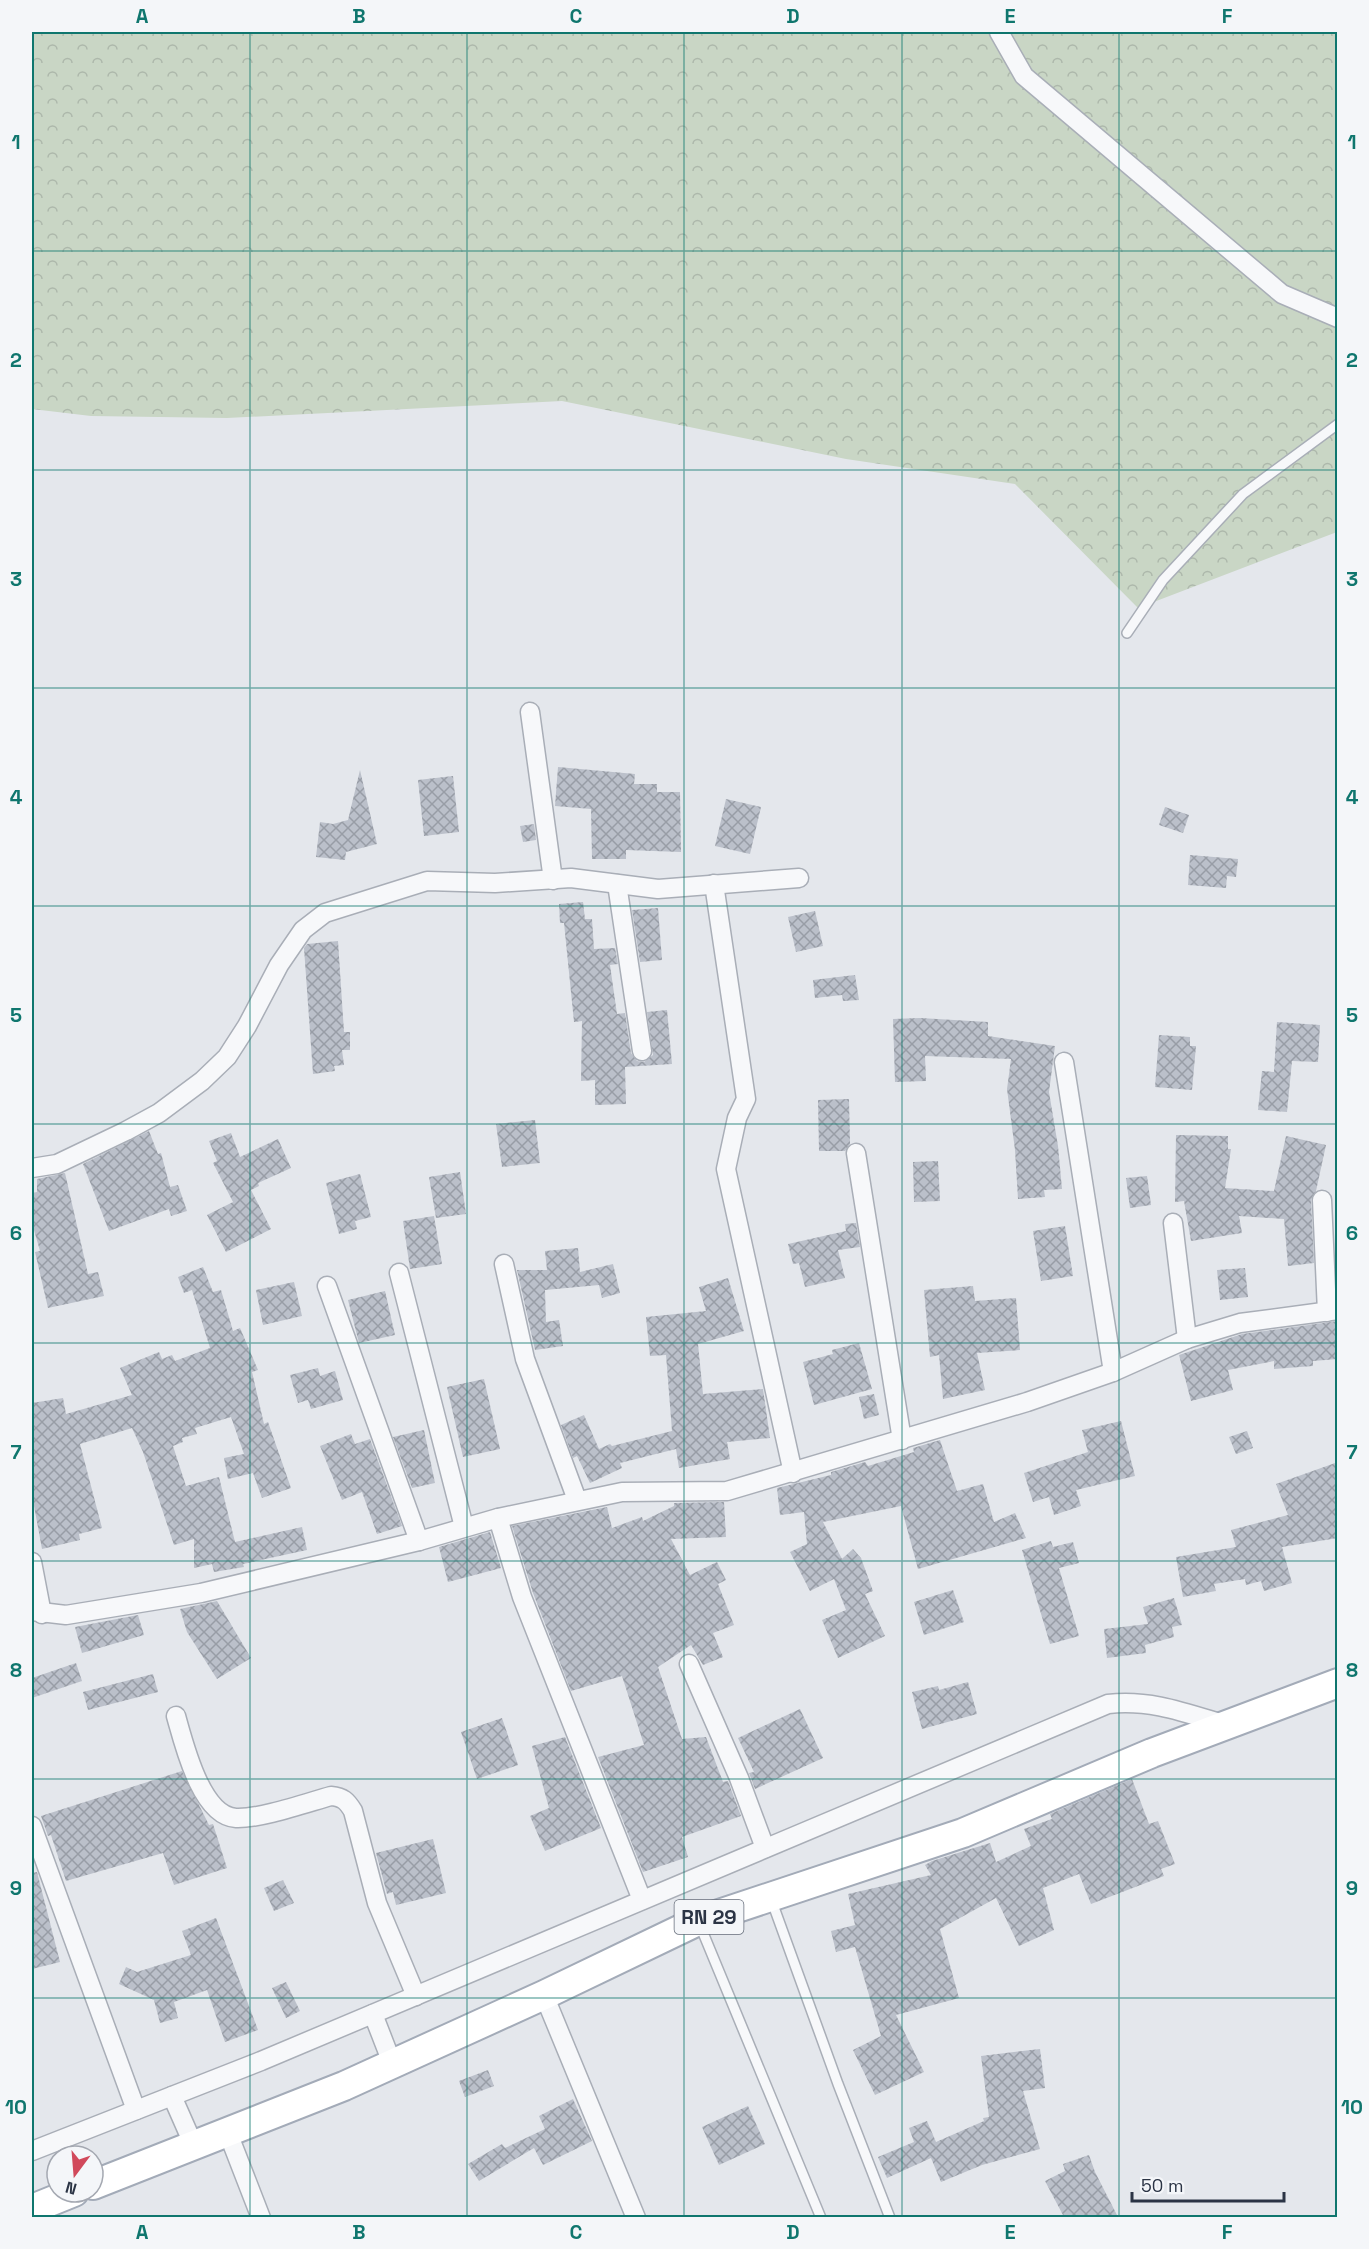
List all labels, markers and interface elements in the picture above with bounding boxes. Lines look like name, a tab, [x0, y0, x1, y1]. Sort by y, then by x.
text: A	[136, 3, 149, 29]
text: B	[352, 3, 366, 29]
text: C	[570, 3, 583, 29]
text: D	[786, 3, 800, 29]
text: E	[1004, 3, 1016, 29]
text: F	[1222, 3, 1233, 29]
text: 1	[11, 129, 21, 155]
text: 1	[1347, 129, 1357, 155]
text: 2	[10, 347, 22, 373]
text: 2	[1346, 347, 1358, 373]
text: 3	[10, 566, 22, 592]
text: 3	[1346, 566, 1358, 592]
text: 4	[10, 784, 23, 810]
text: 4	[1346, 784, 1359, 810]
text: 5	[10, 1002, 22, 1028]
text: 5	[1346, 1002, 1358, 1028]
text: 6	[10, 1220, 22, 1246]
text: 6	[1346, 1220, 1358, 1246]
text: 7	[10, 1439, 22, 1465]
text: 7	[1346, 1439, 1358, 1465]
text: 8	[10, 1657, 22, 1683]
text: 8	[1346, 1657, 1358, 1683]
text: 9	[10, 1875, 22, 1901]
text: 9	[1346, 1875, 1358, 1901]
road number: RN 29	[674, 1900, 744, 1934]
text: 10	[5, 2094, 27, 2120]
text: 10	[1341, 2094, 1363, 2120]
north arrow	[45, 2144, 105, 2204]
scale bar	[1132, 2165, 1284, 2203]
text: 50 m	[1141, 2174, 1183, 2197]
text: N	[63, 2176, 79, 2200]
text: A	[136, 2219, 149, 2245]
text: B	[352, 2219, 366, 2245]
text: C	[570, 2219, 583, 2245]
text: D	[786, 2219, 800, 2245]
text: E	[1004, 2219, 1016, 2245]
text: F	[1222, 2219, 1233, 2245]

